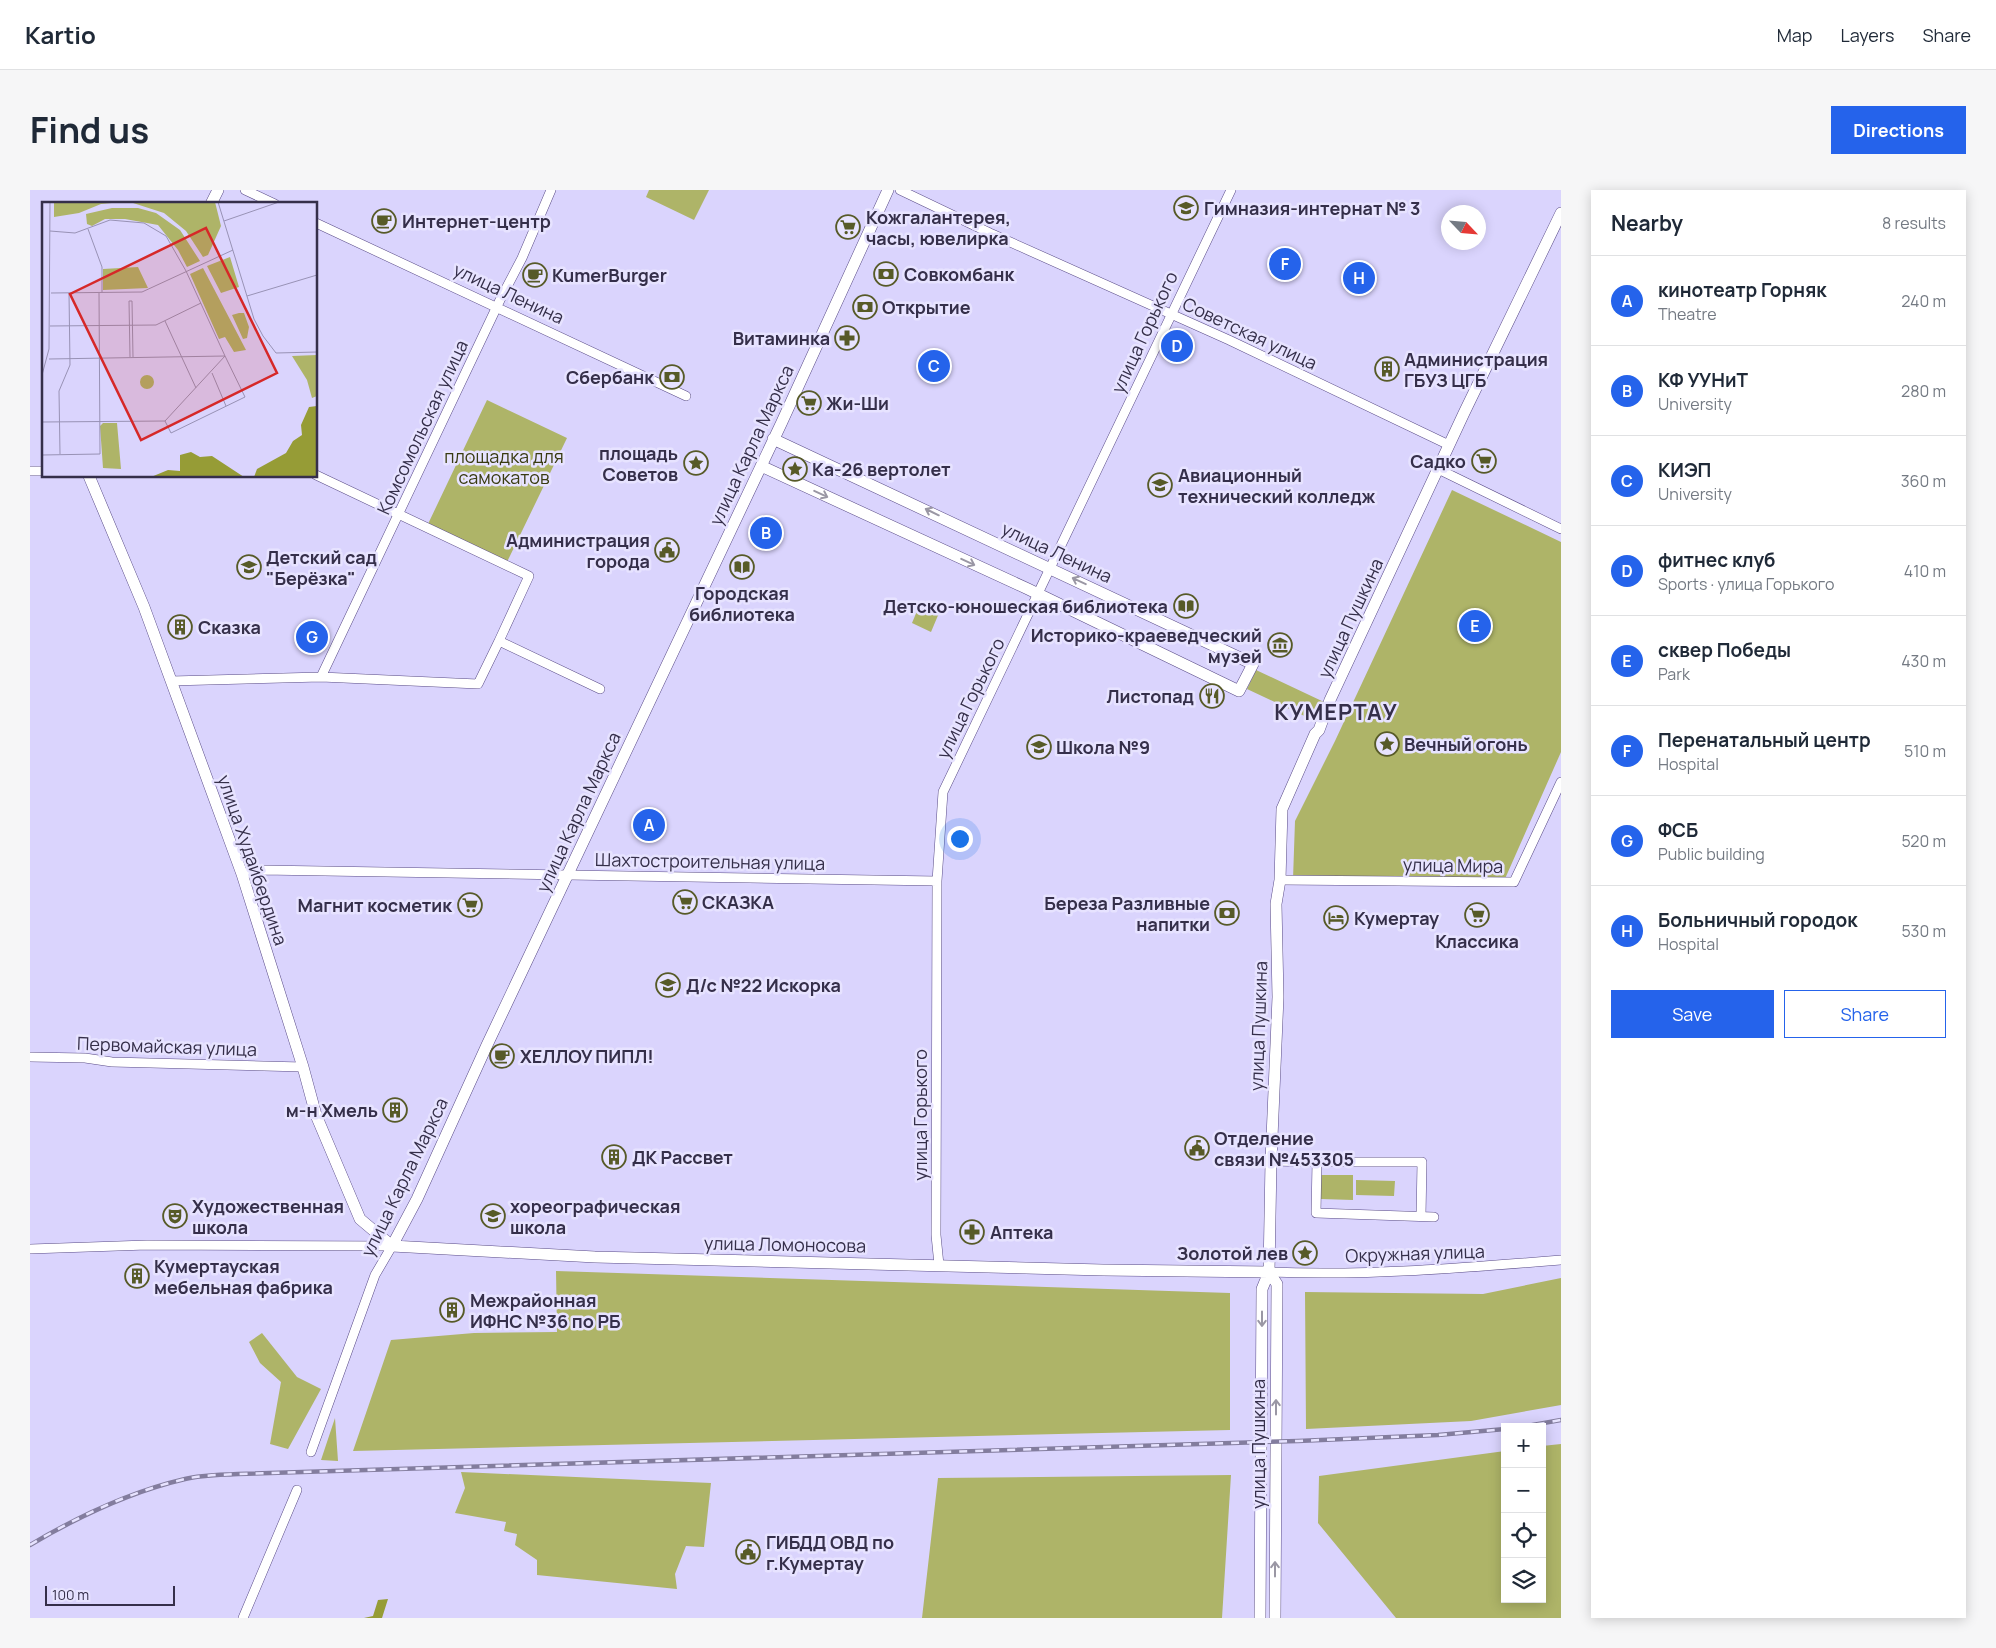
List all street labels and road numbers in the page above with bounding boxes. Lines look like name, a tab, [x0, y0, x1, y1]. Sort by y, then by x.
street label: улица Ленина	[450, 257, 568, 329]
street label: улица Горького	[1105, 267, 1183, 397]
street label: Советская улица	[1179, 291, 1321, 375]
street label: Комсомольская улица	[371, 336, 473, 518]
street label: улица Карла Маркса	[703, 361, 799, 529]
street label: улица Ленина	[998, 516, 1116, 588]
street label: улица Пушкина	[1312, 554, 1388, 682]
street label: улица Горького	[930, 634, 1010, 762]
street label: улица Карла Маркса	[530, 728, 626, 896]
street label: улица Худайбердина	[213, 772, 293, 948]
street label: Шахтостроительная улица	[595, 847, 825, 875]
street label: улица Мира	[1403, 852, 1503, 878]
street label: улица Пушкина	[1244, 961, 1272, 1091]
street label: Первомайская улица	[77, 1031, 257, 1061]
street label: улица Горького	[908, 1049, 932, 1181]
street label: улица Карла Маркса	[355, 1093, 453, 1261]
street label: улица Ломоносова	[704, 1231, 866, 1257]
street label: Окружная улица	[1345, 1239, 1485, 1267]
street label: улица Пушкина	[1246, 1379, 1270, 1509]

